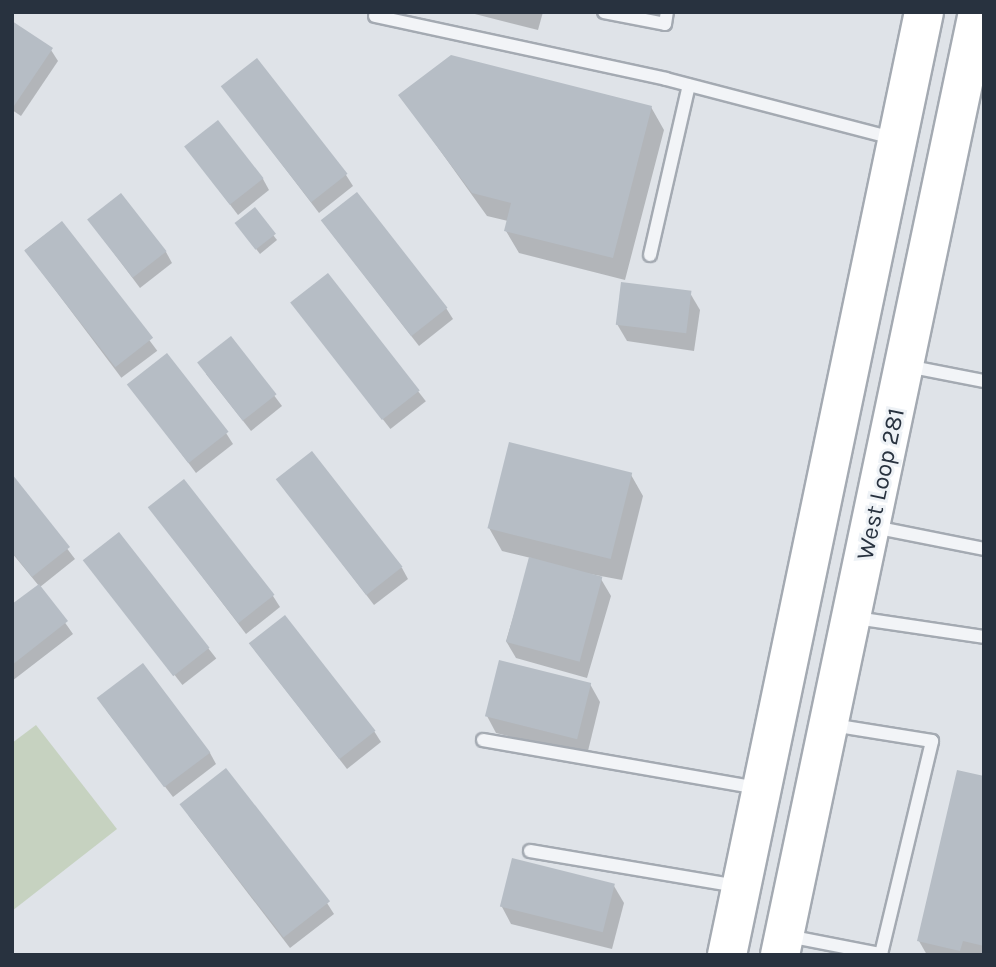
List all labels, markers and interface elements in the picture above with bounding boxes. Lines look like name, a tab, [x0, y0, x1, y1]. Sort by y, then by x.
street label: West Loop 281	[851, 406, 911, 562]

